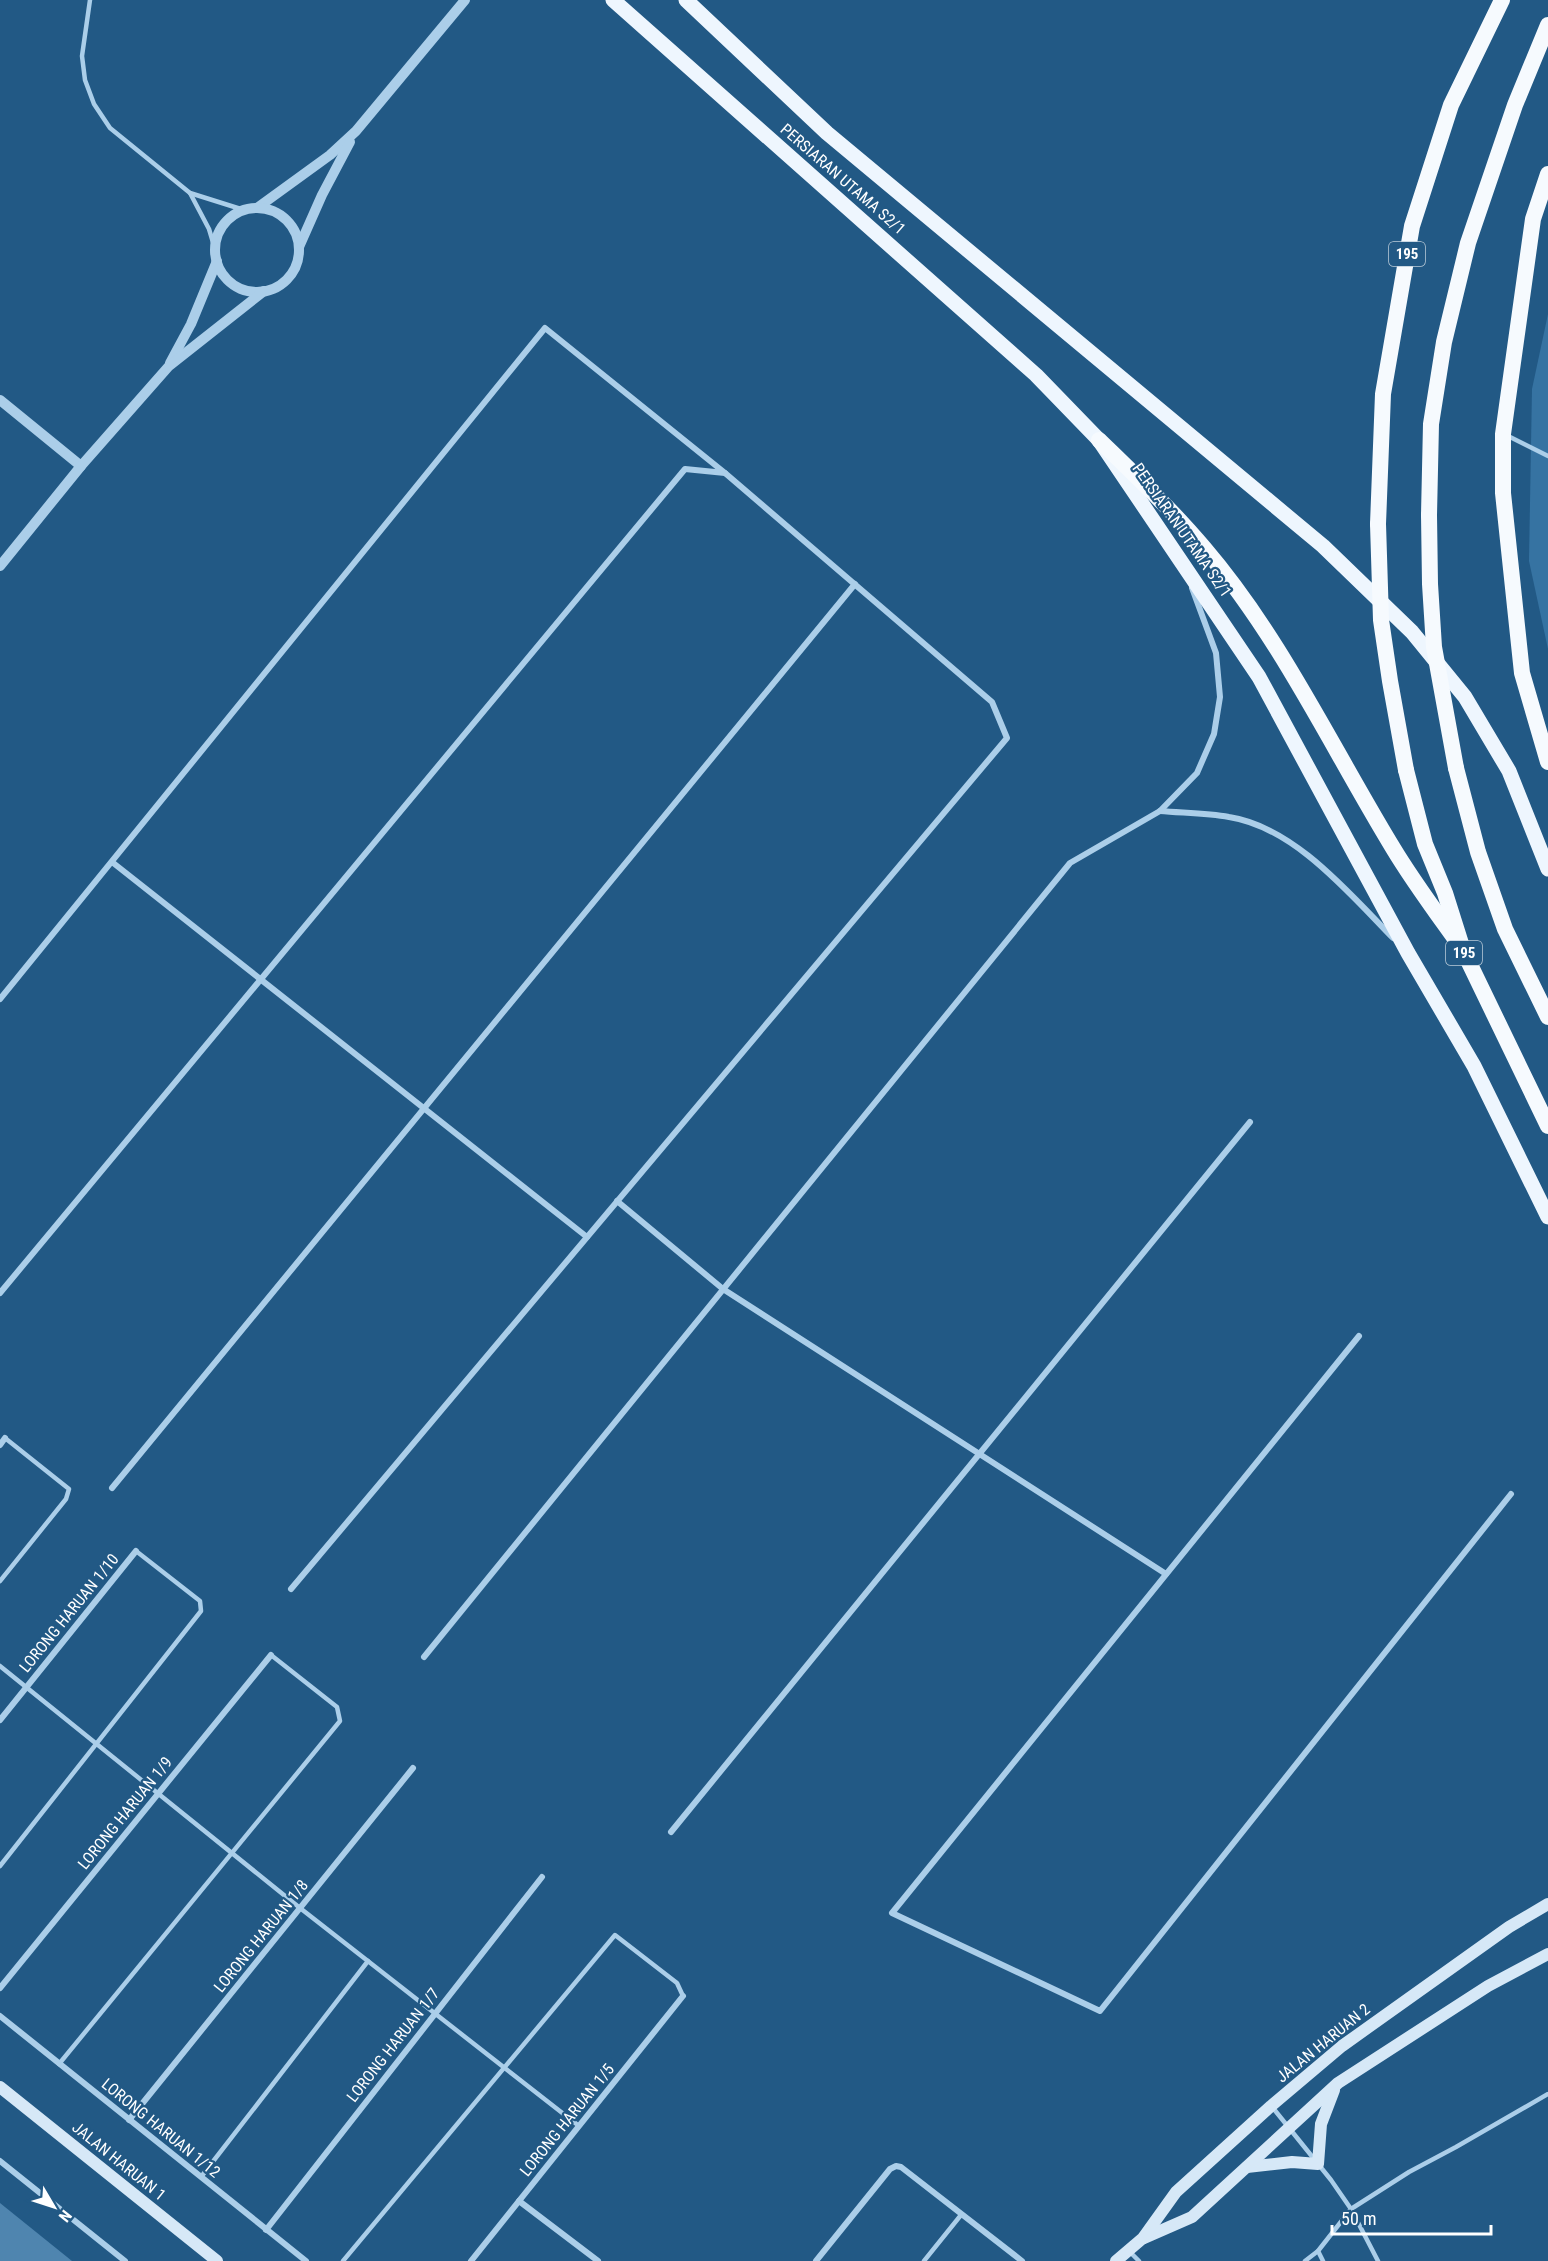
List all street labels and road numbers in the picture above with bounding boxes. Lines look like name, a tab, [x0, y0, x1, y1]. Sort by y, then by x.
street label: PERSIARAN UTAMA S2/1	[777, 120, 909, 238]
road number: 195	[1389, 242, 1425, 266]
street label: PERSIARAN UTAMA S2/1	[1129, 459, 1235, 601]
road number: 195	[1446, 941, 1482, 965]
street label: LORONG HARUAN 1/10	[15, 1550, 123, 1676]
street label: LORONG HARUAN 1/9	[74, 1753, 176, 1873]
street label: LORONG HARUAN 1/8	[210, 1876, 312, 1996]
street label: LORONG HARUAN 1/7	[343, 1984, 443, 2106]
street label: JALAN HARUAN 2	[1272, 1999, 1374, 2086]
street label: LORONG HARUAN 1/5	[516, 2060, 618, 2180]
street label: LORONG HARUAN 1/12	[98, 2074, 224, 2182]
street label: JALAN HARUAN 1	[68, 2118, 170, 2204]

